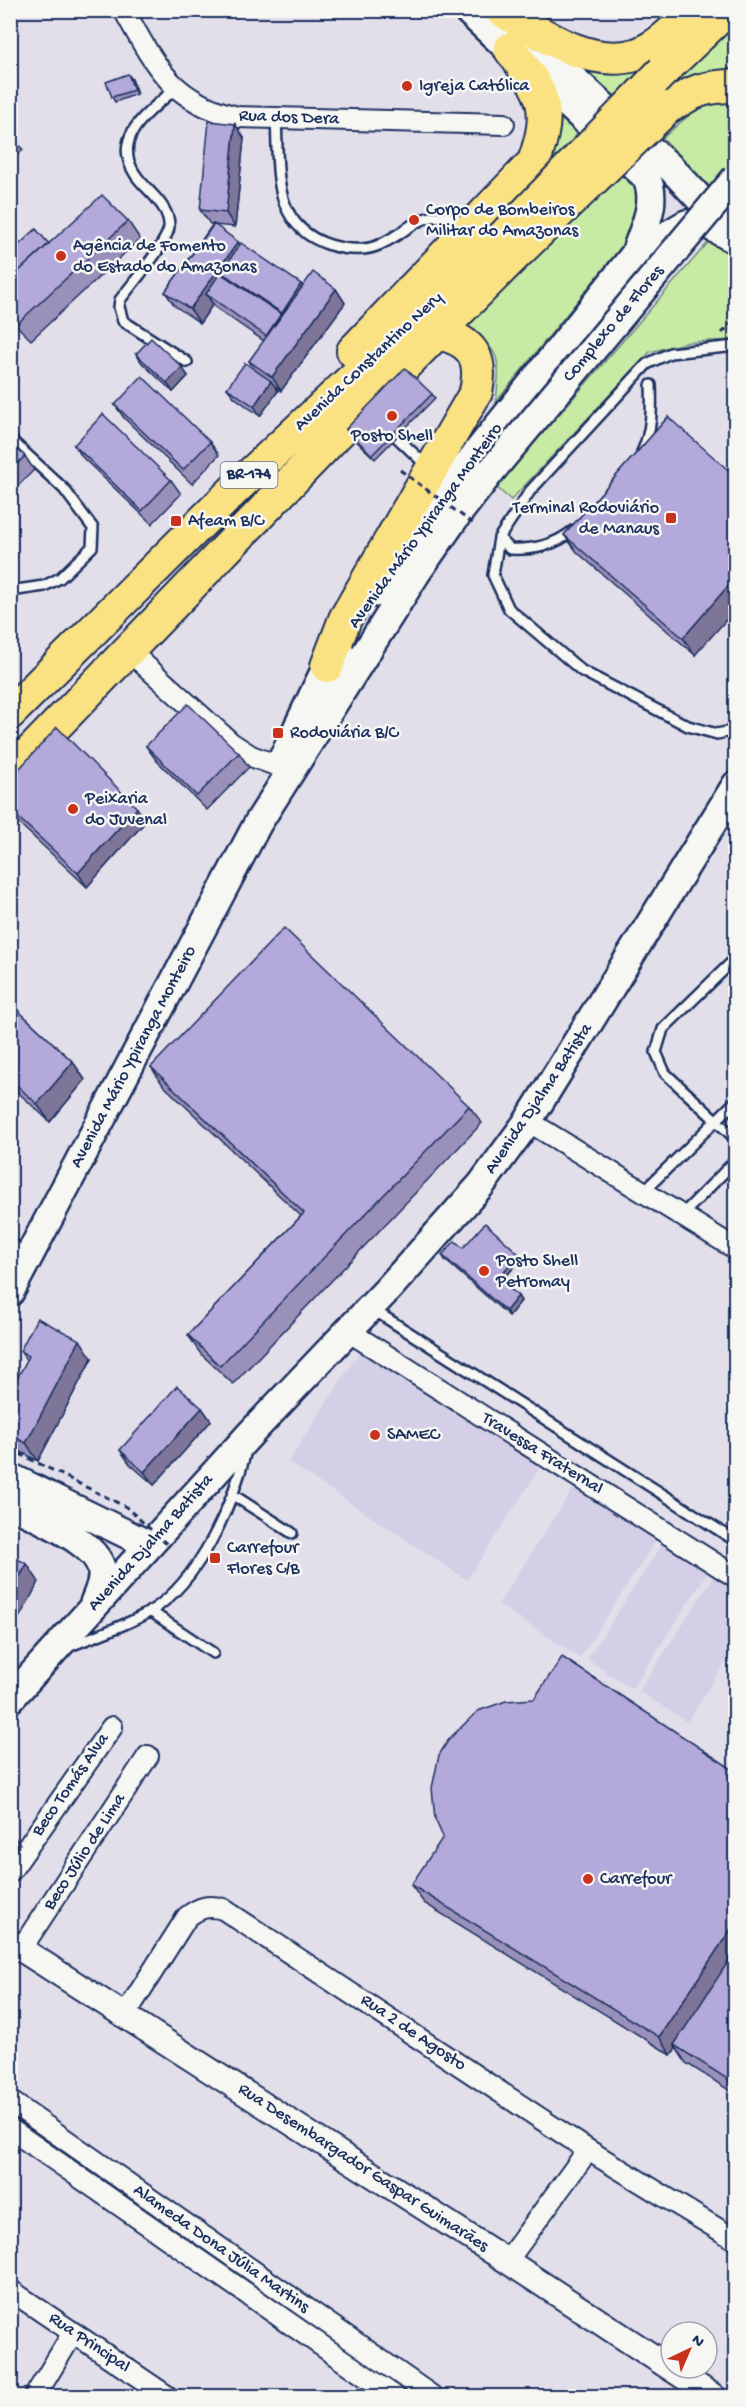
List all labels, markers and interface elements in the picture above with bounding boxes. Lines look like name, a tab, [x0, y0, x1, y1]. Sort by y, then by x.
place label: Igreja Católica	[419, 76, 530, 97]
marker: Igreja Católica	[400, 79, 414, 93]
street label: Rua dos Dera	[239, 106, 340, 130]
place label: Corpo de Bombeiros Militar do Amazonas	[426, 200, 580, 242]
marker: Corpo de Bombeiros Militar do Amazonas	[407, 213, 421, 227]
place label: Agência de Fomento do Estado do Amazonas	[73, 236, 258, 278]
marker: Agência de Fomento do Estado do Amazonas	[54, 249, 68, 263]
street label: Complexo de Flores	[559, 260, 670, 387]
street label: Avenida Constantino Nery	[291, 288, 448, 436]
marker: Posto Shell	[385, 409, 399, 423]
street label: Avenida Mário Ypiranga Monteiro	[344, 419, 508, 633]
place label: Posto Shell	[350, 426, 433, 447]
road number: BR-174	[220, 462, 278, 488]
place label: Terminal Rodoviário de Manaus	[512, 498, 660, 540]
place label: Afeam B/C	[188, 511, 265, 532]
marker: Terminal Rodoviário de Manaus	[664, 511, 678, 525]
marker: Afeam B/C	[169, 514, 183, 528]
place label: Rodoviária B/C	[290, 723, 400, 744]
marker: Rodoviária B/C	[271, 726, 285, 740]
place label: Peixaria do Juvenal	[84, 789, 167, 831]
marker: Peixaria do Juvenal	[66, 802, 80, 816]
street label: Avenida Mário Ypiranga Monteiro	[66, 942, 202, 1172]
street label: Avenida Djalma Batista	[481, 1019, 598, 1178]
place label: Posto Shell Petromay	[495, 1251, 578, 1293]
marker: Posto Shell Petromay	[477, 1264, 491, 1278]
street label: Travessa Fraternal	[477, 1408, 607, 1500]
place label: SAMEC	[387, 1425, 441, 1446]
marker: SAMEC	[368, 1428, 382, 1442]
street label: Avenida Djalma Batista	[84, 1469, 219, 1616]
place label: Carrefour Flores C/B	[226, 1538, 300, 1580]
marker: Carrefour Flores C/B	[208, 1551, 222, 1565]
street label: Beco Tomás Alva	[27, 1729, 115, 1841]
street label: Beco Júlio de Lima	[39, 1789, 131, 1915]
place label: Carrefour	[600, 1869, 673, 1890]
marker: Carrefour	[581, 1872, 595, 1886]
street label: Rua 2 de Agosto	[356, 1990, 470, 2076]
street label: Rua Desembargador Gaspar Guimarães	[234, 2079, 493, 2258]
street label: Alameda Dona Júlia Martins	[129, 2180, 314, 2319]
street label: Rua Principal	[44, 2308, 134, 2378]
north arrow	[659, 2320, 719, 2380]
text: N	[687, 2331, 708, 2353]

